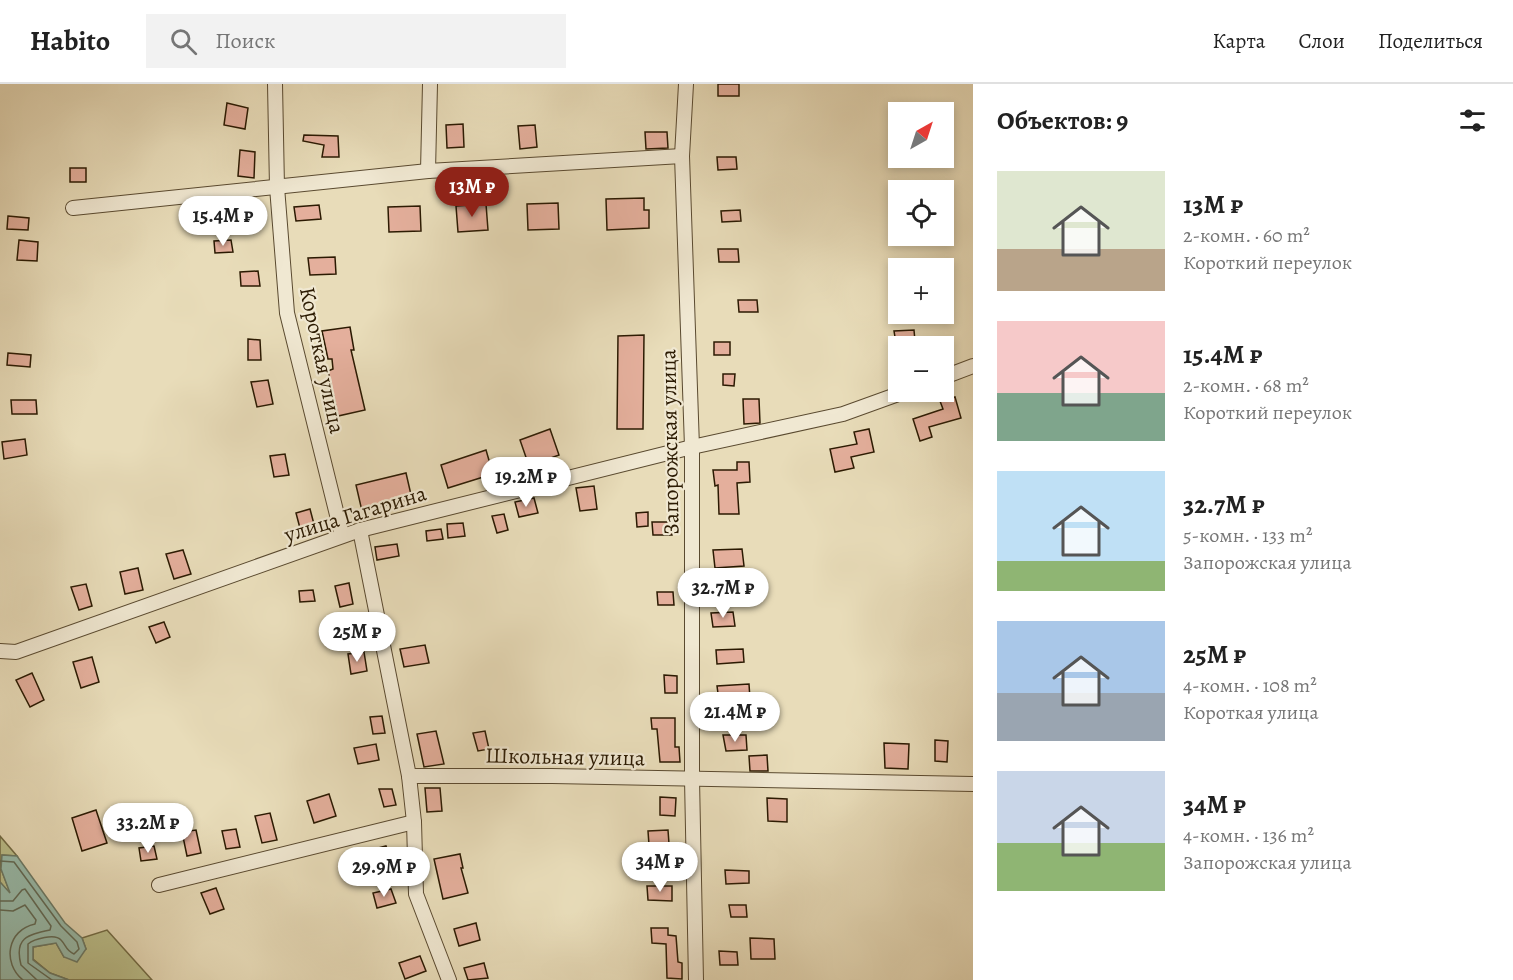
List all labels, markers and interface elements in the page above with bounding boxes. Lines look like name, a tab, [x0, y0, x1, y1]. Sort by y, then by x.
search box	[146, 14, 566, 68]
text: Habito	[30, 22, 110, 60]
icon: search	[167, 25, 200, 58]
text: Поиск	[215, 26, 275, 56]
text: Карта	[1212, 27, 1265, 55]
text: Слои	[1298, 27, 1345, 55]
text: Поделиться	[1378, 27, 1483, 55]
north arrow	[888, 102, 954, 168]
map controls	[888, 102, 954, 402]
text: Объектов: 9	[997, 103, 1128, 138]
icon: filters	[1456, 104, 1489, 137]
pin: 13M ₽	[430, 167, 514, 218]
text: 13M ₽	[449, 173, 495, 200]
button: locate	[888, 180, 954, 246]
text: 13M ₽	[1183, 187, 1243, 222]
icon: home	[1045, 195, 1117, 267]
pin: 15.4M ₽	[168, 196, 278, 247]
text: 15.4M ₽	[192, 202, 254, 229]
text: 2-комн. · 60 m²	[1183, 222, 1310, 249]
text: Короткий переулок	[1183, 249, 1352, 276]
button: +	[888, 258, 954, 324]
street label: Короткая улица	[292, 284, 352, 437]
button: −	[888, 336, 954, 402]
text: 15.4M ₽	[1183, 337, 1262, 372]
icon: home	[1045, 345, 1117, 417]
street label: Запорожская улица	[653, 348, 687, 535]
text: 2-комн. · 68 m²	[1183, 372, 1309, 399]
text: Короткий переулок	[1183, 399, 1352, 426]
pin: 19.2M ₽	[471, 457, 581, 508]
text: 19.2M ₽	[495, 463, 557, 490]
street label: улица Гагарина	[280, 478, 431, 550]
text: 32.7M ₽	[1183, 487, 1265, 522]
icon: home	[1045, 495, 1117, 567]
text: 5-комн. · 133 m²	[1183, 522, 1313, 549]
text: Запорожская улица	[1183, 549, 1352, 576]
pin: 32.7M ₽	[668, 568, 778, 619]
text: 32.7M ₽	[692, 574, 754, 601]
pin: 25M ₽	[315, 612, 399, 663]
text: 25M ₽	[333, 618, 381, 645]
text: 25M ₽	[1183, 637, 1246, 672]
icon: home	[1045, 645, 1117, 717]
text: 4-комн. · 108 m²	[1183, 672, 1317, 699]
pin: 21.4M ₽	[680, 692, 790, 743]
text: 21.4M ₽	[704, 698, 766, 725]
text: Короткая улица	[1183, 699, 1319, 726]
street label: Школьная улица	[485, 741, 646, 773]
text: 34M ₽	[1183, 787, 1246, 822]
icon: home	[1045, 795, 1117, 867]
pin: 33.2M ₽	[93, 803, 203, 854]
text: 33.2M ₽	[117, 809, 179, 836]
text: 4-комн. · 136 m²	[1183, 822, 1314, 849]
pin: 34M ₽	[618, 842, 702, 893]
pin: 29.9M ₽	[329, 847, 439, 898]
text: 34M ₽	[636, 848, 684, 875]
text: Запорожская улица	[1183, 849, 1352, 876]
text: 29.9M ₽	[352, 853, 416, 880]

